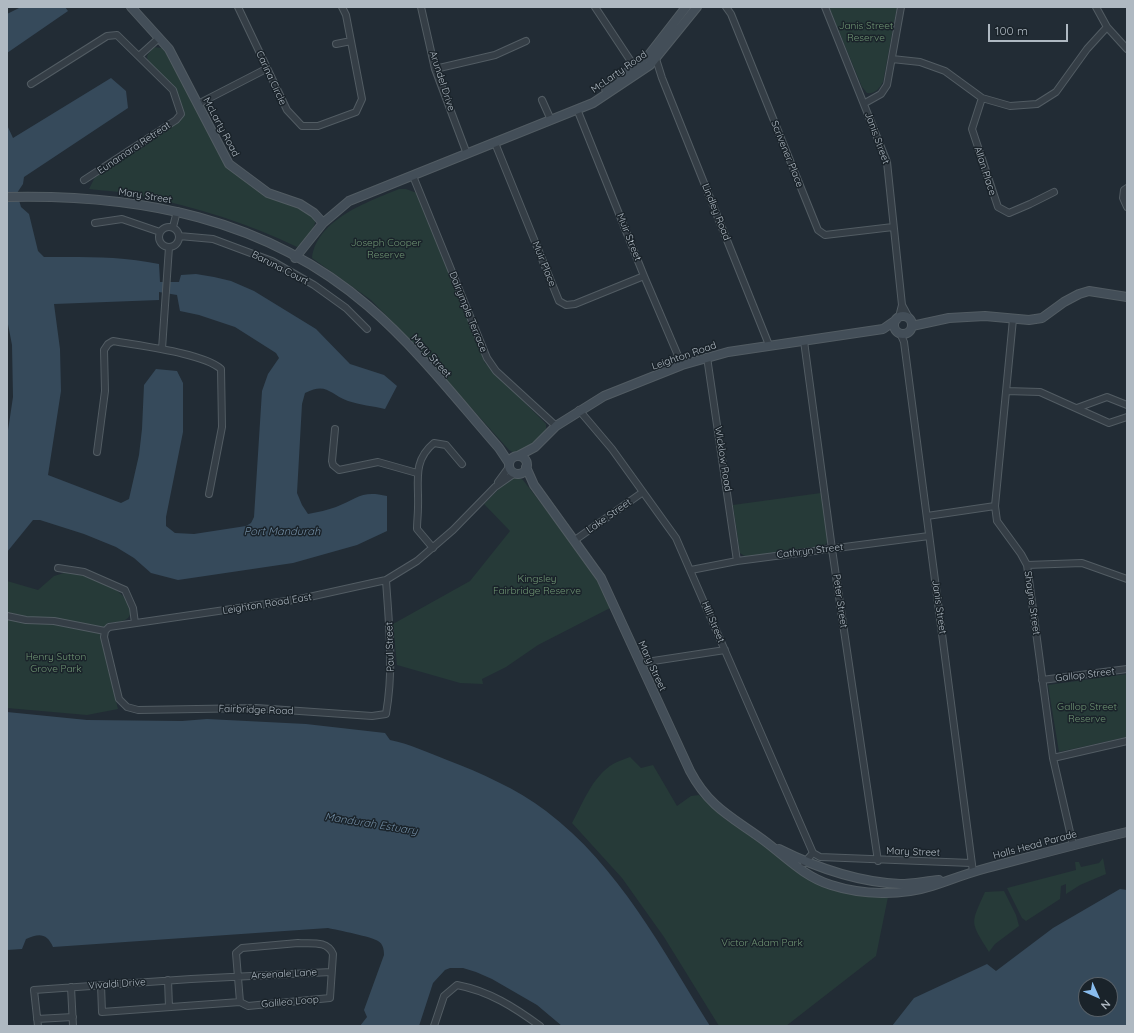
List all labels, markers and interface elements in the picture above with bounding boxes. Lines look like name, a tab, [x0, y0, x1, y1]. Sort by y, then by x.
scale bar	[990, 16, 1070, 42]
park label: Janis Street Reserve	[839, 20, 893, 44]
text: 100 m	[995, 23, 1028, 38]
street label: McLarty Road	[589, 48, 649, 96]
street label: Carina Circle	[253, 49, 289, 107]
street label: Arundel Drive	[427, 49, 457, 113]
street label: McLarty Road	[200, 95, 242, 159]
street label: Janis Street	[862, 110, 892, 166]
street label: Eunamara Retreat	[95, 119, 173, 177]
street label: Scrivener Place	[768, 119, 806, 189]
street label: Allan Place	[971, 145, 999, 197]
street label: Lindley Road	[699, 182, 733, 242]
street label: Mary Street	[117, 186, 173, 206]
street label: Muir Street	[614, 212, 644, 262]
park label: Joseph Cooper Reserve	[351, 237, 421, 260]
street label: Muir Place	[529, 240, 559, 288]
street label: Baruna Court	[250, 249, 310, 287]
street label: Dalrymple Terrace	[446, 270, 490, 354]
street label: Mary Street	[409, 332, 453, 380]
street label: Leighton Road	[650, 339, 718, 373]
street label: Wicklow Road	[712, 426, 734, 492]
street label: Lake Street	[584, 496, 634, 536]
water label: Port Mandurah	[244, 525, 320, 539]
street label: Cathryn Street	[776, 541, 844, 561]
street label: Shayne Street	[1022, 570, 1042, 636]
park label: Kingsley Fairbridge Reserve	[493, 573, 581, 596]
street label: Peter Street	[830, 573, 850, 629]
street label: Janis Street	[929, 579, 949, 635]
street label: Leighton Road East	[221, 591, 313, 617]
street label: Hill Street	[699, 599, 727, 645]
street label: Paul Street	[383, 622, 397, 672]
street label: Mary Street	[635, 639, 669, 693]
park label: Henry Sutton Grove Park	[26, 651, 86, 674]
street label: Gallop Street	[1055, 665, 1115, 685]
park label: Gallop Street Reserve	[1057, 701, 1117, 724]
street label: Fairbridge Road	[218, 703, 294, 717]
water label: Mandurah Estuary	[324, 810, 418, 838]
street label: Halls Head Parade	[992, 828, 1078, 862]
street label: Mary Street	[886, 845, 940, 859]
park label: Victor Adam Park	[721, 937, 803, 949]
street label: Arsenale Lane	[251, 966, 317, 982]
street label: Vivaldi Drive	[88, 976, 146, 992]
north arrow	[1078, 977, 1118, 1017]
street label: Galileo Loop	[261, 994, 319, 1010]
text: N	[1098, 997, 1114, 1013]

